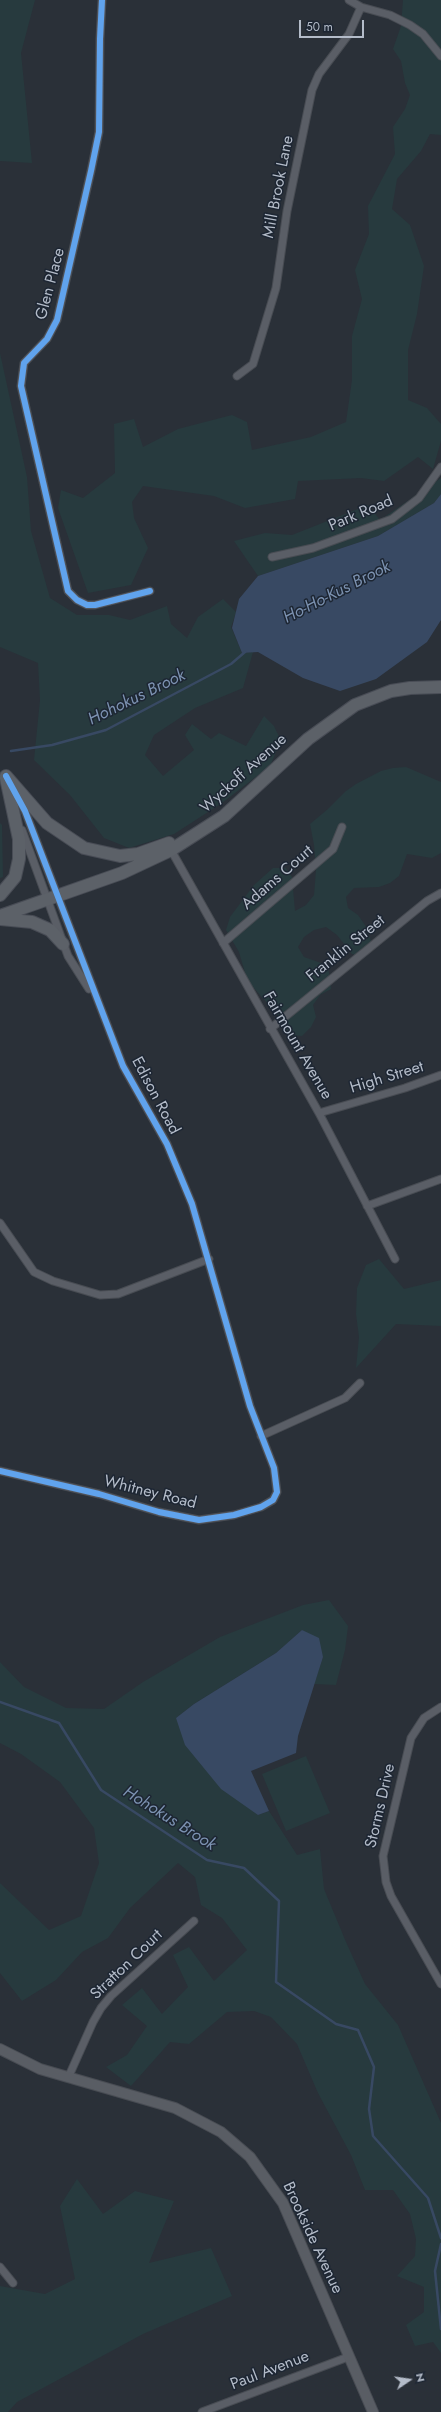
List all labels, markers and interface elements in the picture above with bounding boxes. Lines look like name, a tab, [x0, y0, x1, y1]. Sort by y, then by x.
scale bar	[301, 12, 366, 38]
text: 50 m	[306, 18, 333, 36]
street label: Mill Brook Lane	[260, 134, 298, 240]
street label: Glen Place	[32, 246, 70, 322]
street label: Park Road	[326, 492, 396, 536]
water label: Ho-Ho-Kus Brook	[280, 557, 394, 629]
water label: Hohokus Brook	[85, 666, 189, 730]
street label: Wyckoff Avenue	[197, 730, 291, 818]
street label: Adams Court	[238, 842, 318, 914]
street label: Franklin Street	[303, 911, 389, 987]
street label: Fairmount Avenue	[258, 989, 336, 1103]
street label: Edison Road	[127, 1054, 183, 1138]
street label: High Street	[348, 1058, 426, 1098]
street label: Whitney Road	[102, 1472, 198, 1514]
street label: Storms Drive	[362, 1762, 400, 1850]
water label: Hohokus Brook	[119, 1782, 219, 1856]
street label: Stratton Court	[87, 1926, 167, 2004]
street label: Brookside Avenue	[278, 2179, 346, 2297]
street label: Paul Avenue	[228, 2347, 312, 2395]
north arrow	[389, 2360, 429, 2400]
text: N	[412, 2371, 429, 2383]

